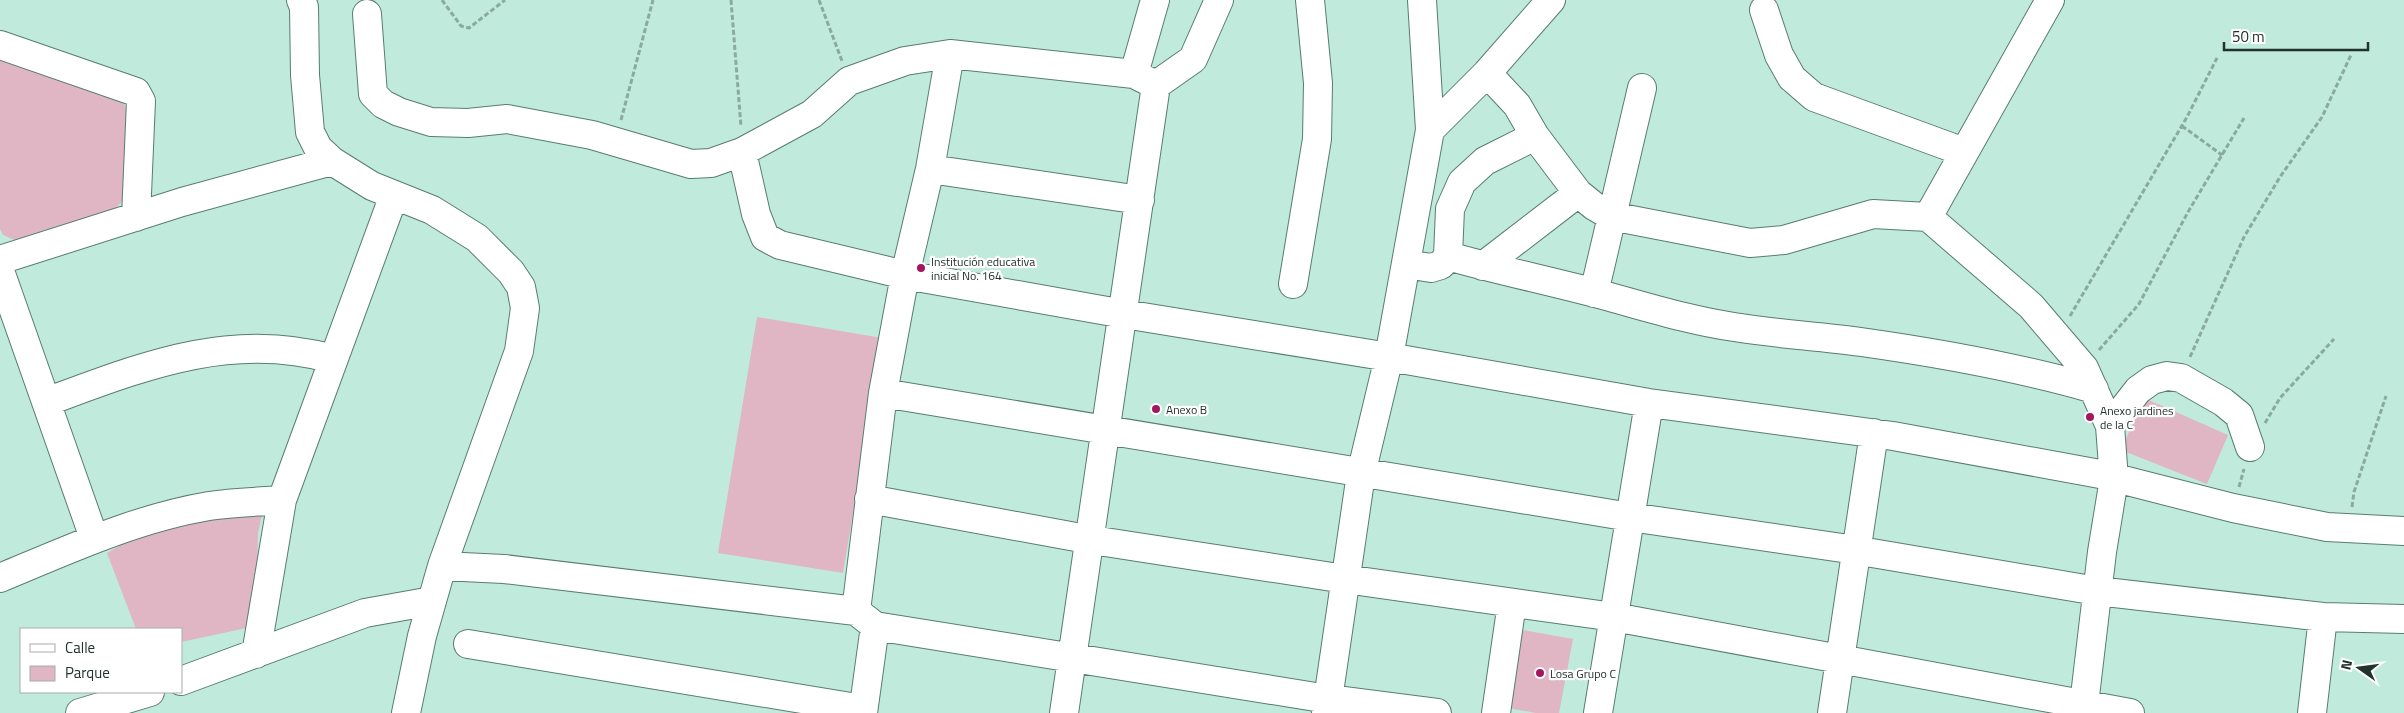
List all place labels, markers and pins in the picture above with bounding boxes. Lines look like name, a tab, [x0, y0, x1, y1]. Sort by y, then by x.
place label: Institución educativa inicial No. 164	[931, 252, 1035, 285]
marker: Institución educativa inicial No. 164	[915, 262, 927, 274]
place label: Anexo B	[1166, 400, 1207, 419]
place label: Anexo jardines de la C	[2100, 401, 2174, 434]
marker: Anexo B	[1150, 403, 1162, 415]
marker: Anexo jardines de la C	[2084, 411, 2096, 423]
place label: Losa Grupo C	[1550, 664, 1616, 683]
marker: Losa Grupo C	[1534, 667, 1546, 679]

